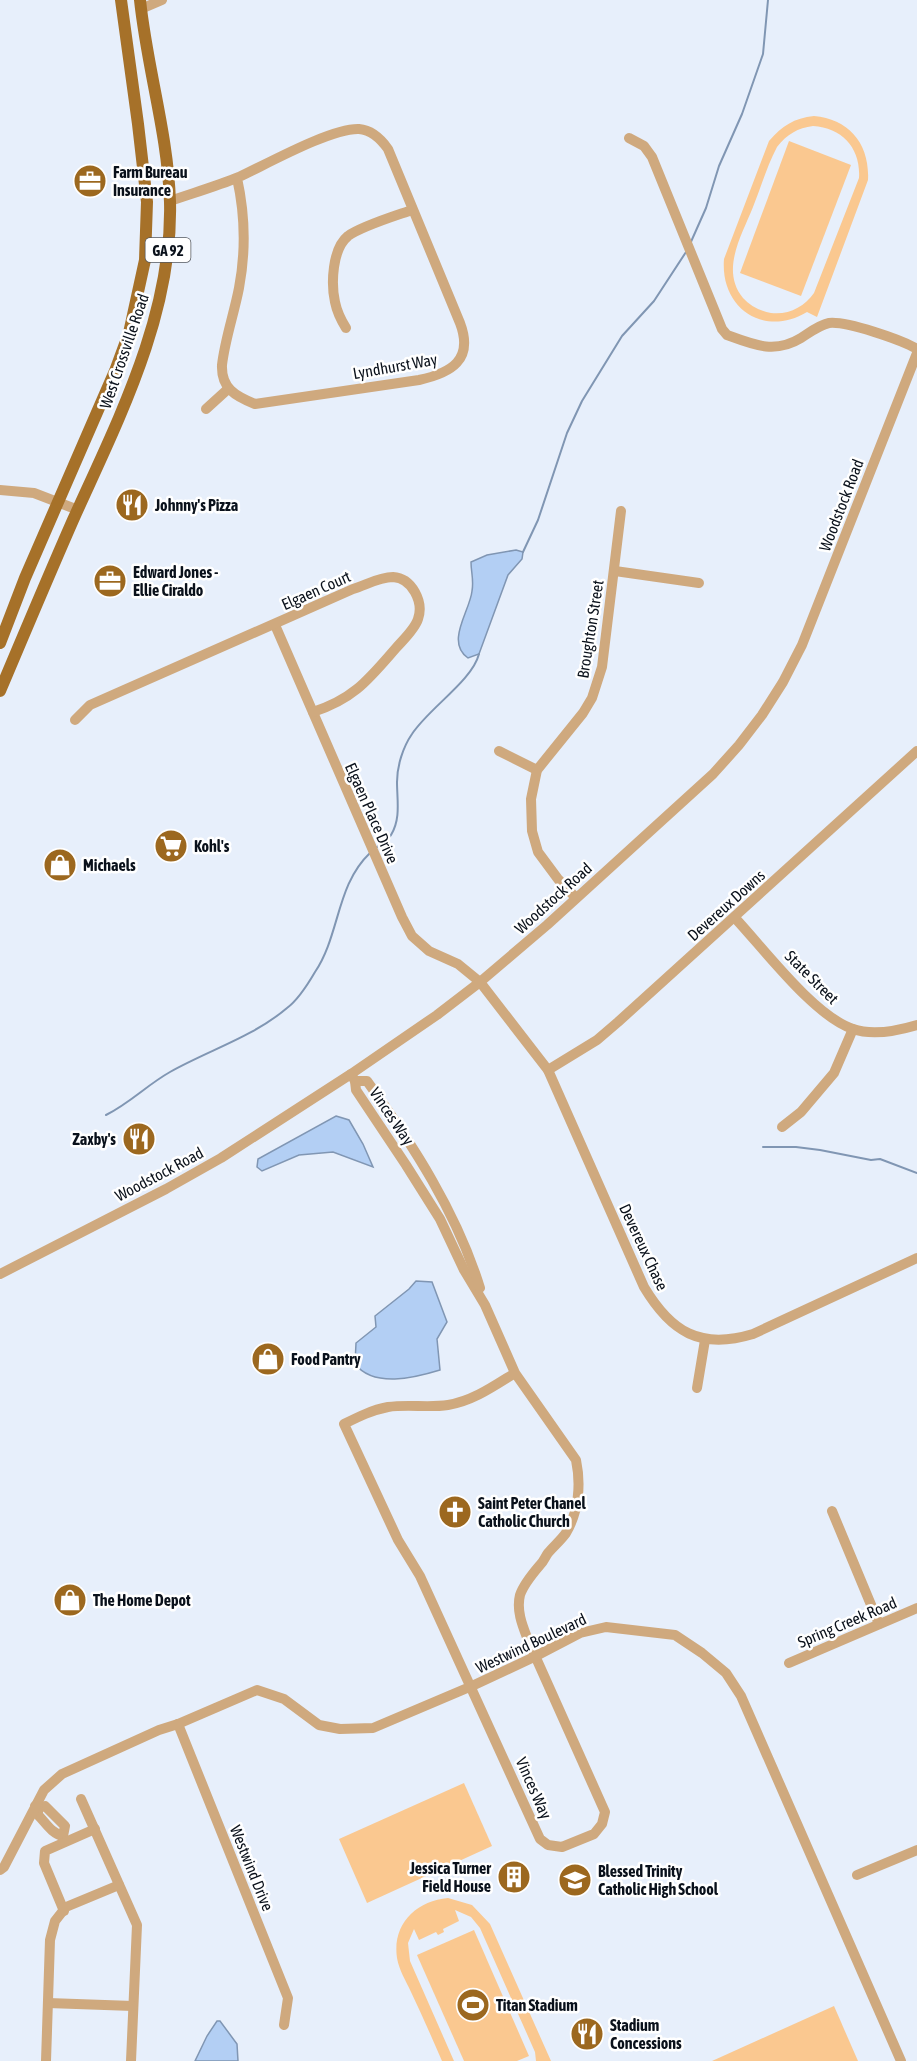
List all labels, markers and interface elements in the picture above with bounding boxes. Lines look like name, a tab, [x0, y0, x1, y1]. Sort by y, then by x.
office icon: Farm Bureau Insurance	[72, 163, 108, 199]
place label: Farm Bureau Insurance	[113, 163, 188, 199]
road number: GA 92	[146, 238, 190, 262]
street label: West Crossville Road	[96, 291, 152, 411]
street label: Lyndhurst Way	[351, 350, 439, 383]
street label: Woodstock Road	[815, 456, 867, 554]
restaurant icon: Johnny's Pizza	[114, 487, 150, 523]
place label: Johnny's Pizza	[154, 496, 238, 514]
office icon: Edward Jones - Ellie Ciraldo	[92, 563, 128, 599]
place label: Edward Jones - Ellie Ciraldo	[133, 563, 218, 599]
street label: Elgaen Court	[279, 567, 354, 614]
street label: Broughton Street	[573, 578, 608, 680]
street label: Elgaen Place Drive	[341, 760, 402, 866]
supermarket icon: Kohl's	[153, 828, 189, 864]
place label: Kohl's	[194, 837, 230, 855]
shop icon: Michaels	[42, 847, 78, 883]
place label: Michaels	[83, 856, 136, 874]
street label: Woodstock Road	[511, 859, 595, 937]
street label: Devereux Downs	[684, 865, 768, 944]
street label: State Street	[782, 947, 843, 1008]
street label: Vinces Way	[365, 1084, 418, 1149]
restaurant icon: Zaxby's	[121, 1121, 157, 1157]
place label: Zaxby's	[73, 1130, 116, 1148]
street label: Woodstock Road	[112, 1143, 206, 1205]
street label: Devereux Chase	[616, 1201, 672, 1293]
shop icon: Food Pantry	[250, 1341, 286, 1377]
place label: Food Pantry	[291, 1350, 361, 1368]
church icon: Saint Peter Chanel Catholic Church	[437, 1494, 473, 1530]
place label: Saint Peter Chanel Catholic Church	[478, 1494, 586, 1530]
shop icon: The Home Depot	[52, 1582, 88, 1618]
place label: The Home Depot	[93, 1591, 191, 1609]
street label: Spring Creek Road	[795, 1593, 900, 1652]
street label: Westwind Boulevard	[473, 1610, 589, 1676]
street label: Vinces Way	[512, 1754, 556, 1822]
street label: Westwind Drive	[227, 1823, 277, 1913]
place label: Jessica Turner Field House	[409, 1859, 491, 1895]
building icon: Jessica Turner Field House	[496, 1859, 532, 1895]
school or university icon: Blessed Trinity Catholic High School	[557, 1862, 593, 1898]
place label: Blessed Trinity Catholic High School	[598, 1862, 719, 1898]
sports icon: Titan Stadium	[455, 1987, 491, 2023]
place label: Titan Stadium	[496, 1996, 578, 2014]
restaurant icon: Stadium Concessions	[569, 2016, 605, 2052]
place label: Stadium Concessions	[610, 2016, 682, 2052]

